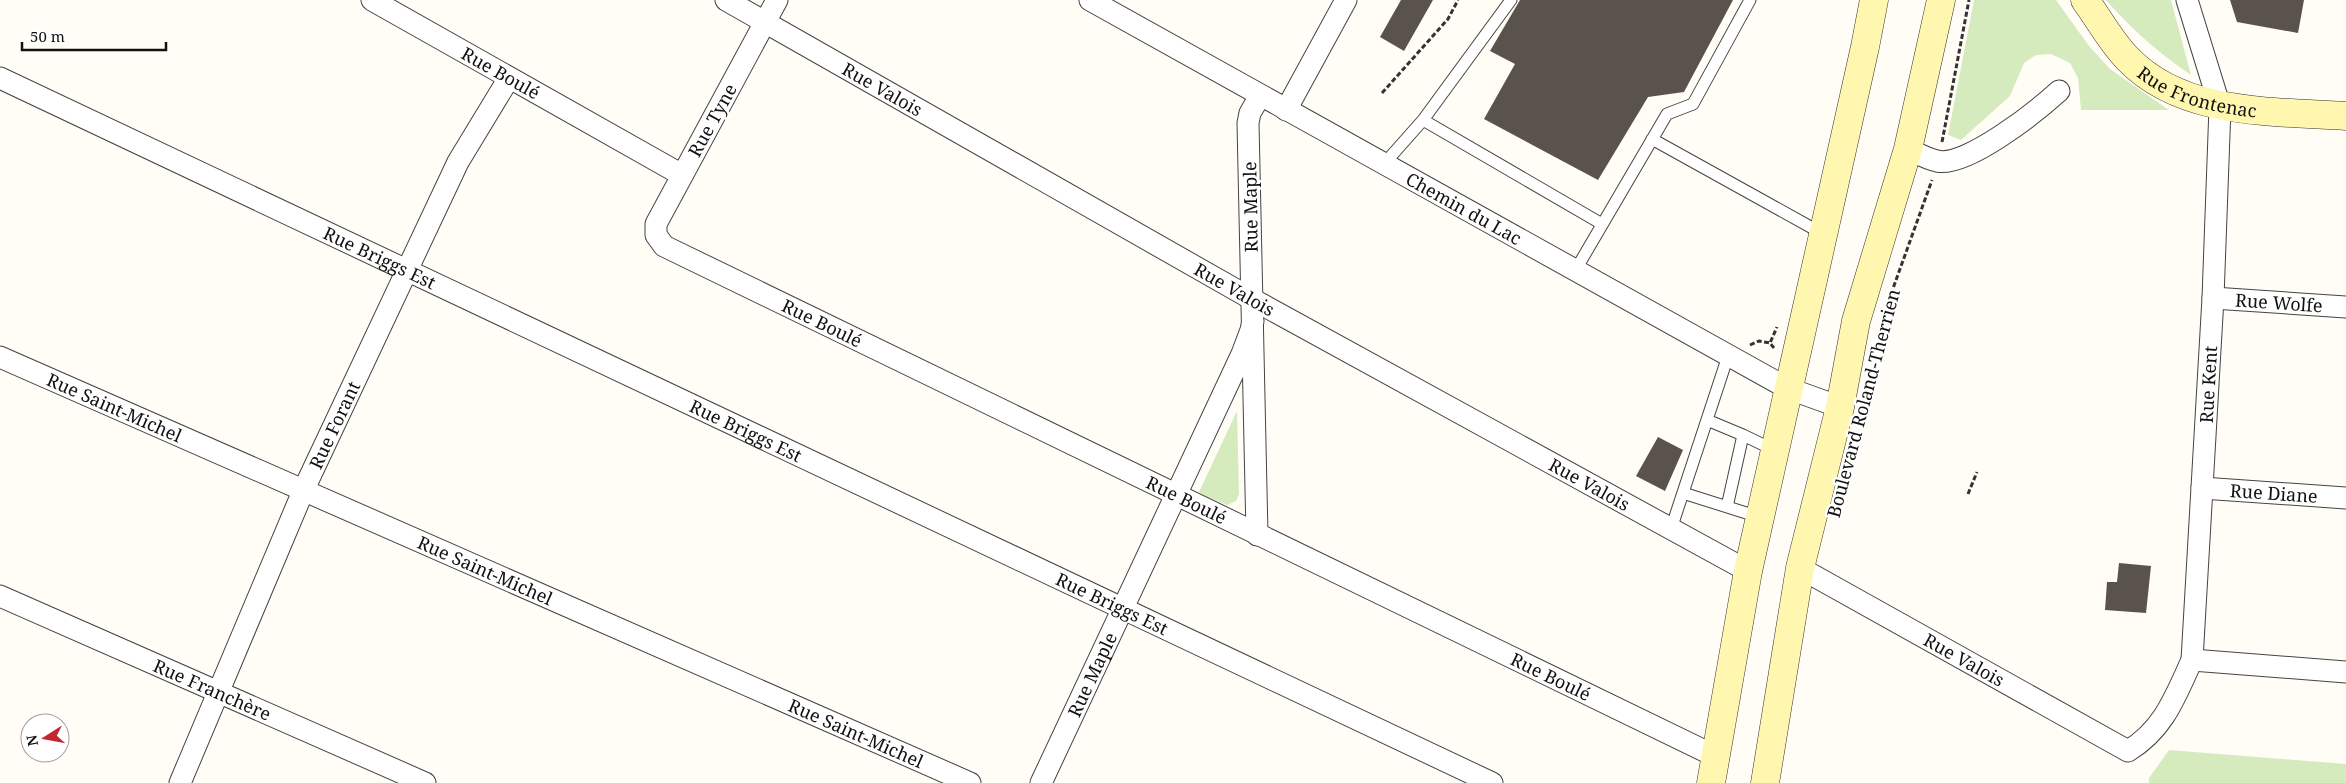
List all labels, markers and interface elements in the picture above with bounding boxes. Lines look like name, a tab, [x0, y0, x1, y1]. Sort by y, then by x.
scale bar	[22, 20, 166, 52]
text: 50 m	[30, 26, 65, 46]
street label: Rue Boulé	[457, 41, 544, 104]
street label: Rue Valois	[838, 57, 927, 121]
street label: Rue Frontenac	[2133, 61, 2258, 122]
street label: Rue Tyne	[682, 79, 742, 161]
street label: Rue Maple	[1237, 161, 1263, 253]
street label: Chemin du Lac	[1402, 166, 1526, 250]
street label: Rue Briggs Est	[320, 221, 440, 294]
street label: Rue Valois	[1190, 257, 1279, 321]
street label: Boulevard Roland-Therrien	[1821, 286, 1905, 520]
street label: Rue Wolfe	[2234, 288, 2323, 317]
street label: Rue Boulé	[778, 293, 866, 352]
street label: Rue Kent	[2194, 345, 2222, 424]
street label: Rue Saint-Michel	[43, 367, 186, 448]
street label: Rue Forant	[303, 377, 365, 473]
street label: Rue Briggs Est	[686, 394, 806, 467]
street label: Rue Valois	[1545, 452, 1634, 516]
street label: Rue Boulé	[1142, 470, 1231, 529]
street label: Rue Diane	[2229, 478, 2318, 508]
street label: Rue Saint-Michel	[414, 530, 557, 610]
street label: Rue Briggs Est	[1052, 567, 1172, 640]
street label: Rue Maple	[1062, 628, 1122, 721]
street label: Rue Valois	[1920, 628, 2009, 692]
street label: Rue Boulé	[1507, 647, 1595, 706]
street label: Rue Franchère	[150, 653, 275, 726]
street label: Rue Saint-Michel	[785, 693, 928, 773]
north arrow	[20, 713, 70, 763]
text: N	[21, 733, 42, 748]

